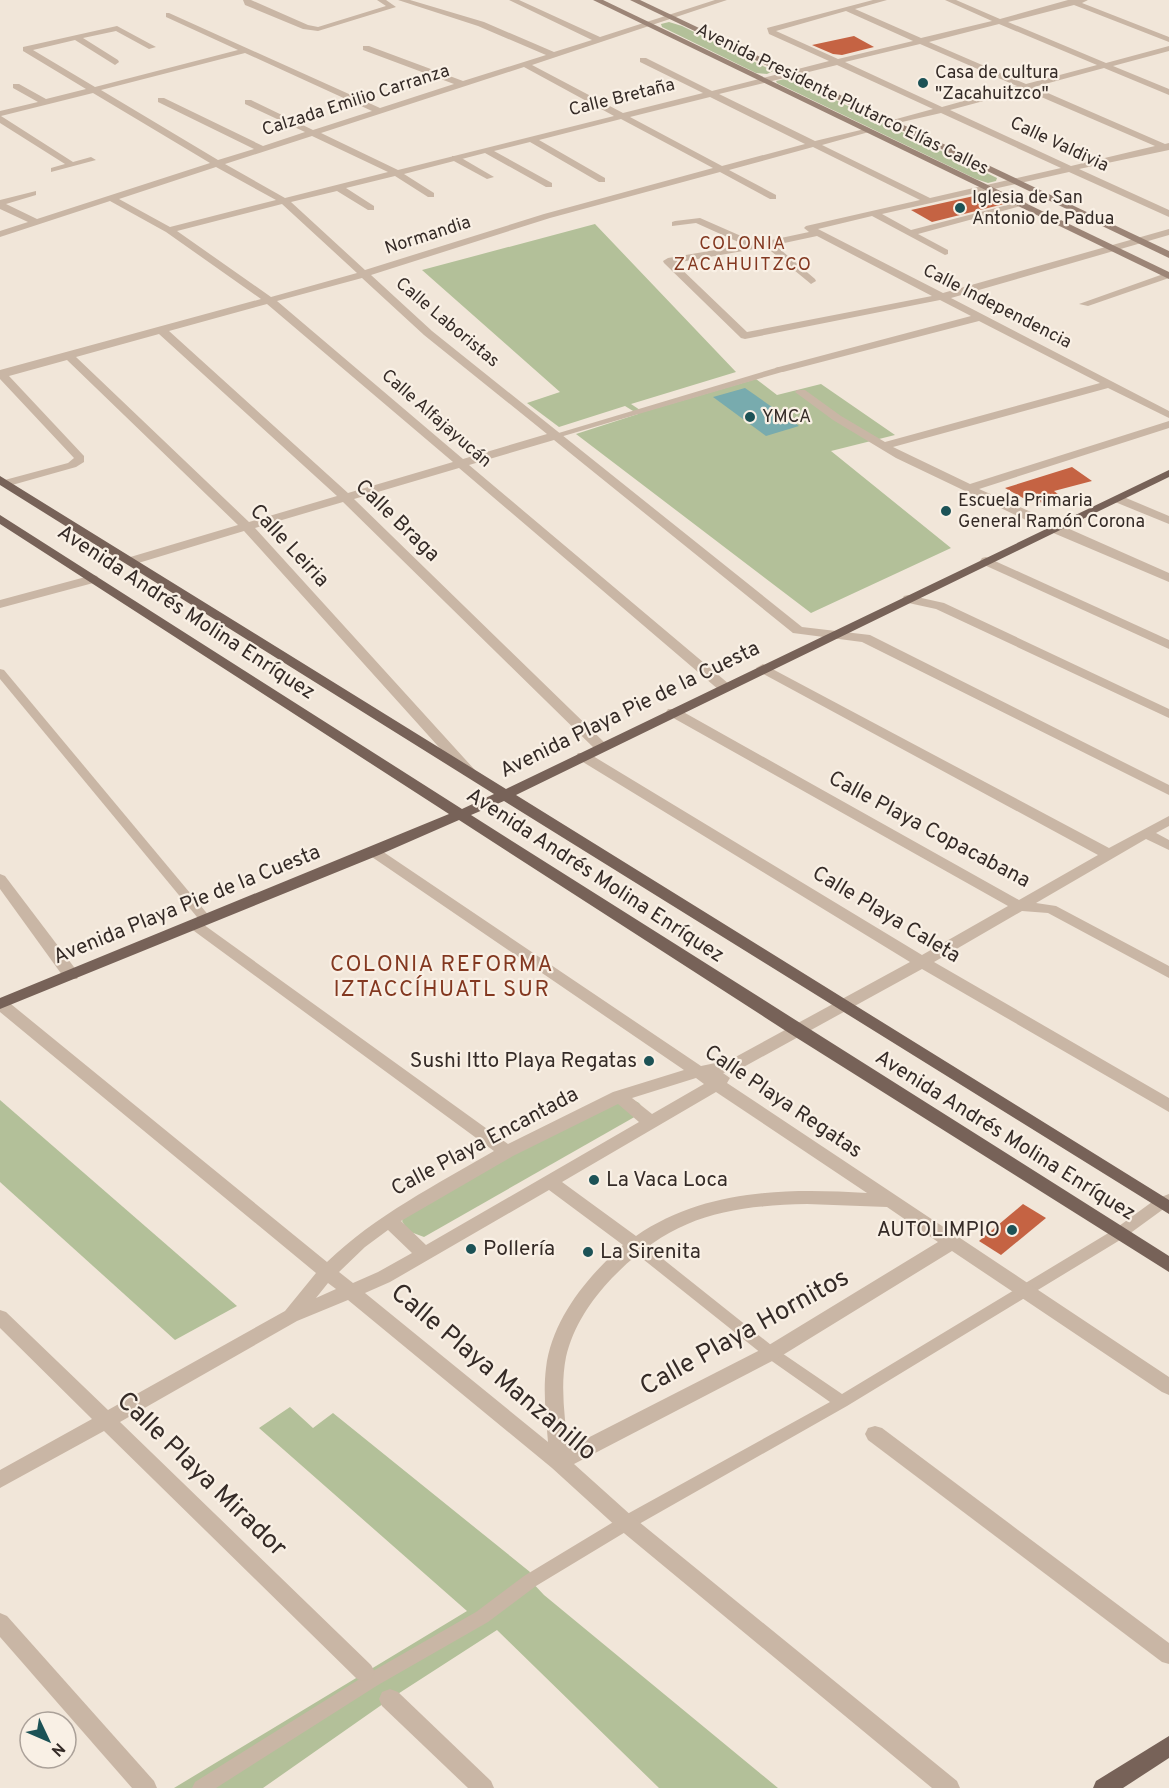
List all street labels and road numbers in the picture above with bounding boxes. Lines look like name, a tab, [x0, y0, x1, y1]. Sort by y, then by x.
street label: Avenida Presidente Plutarco Elías Calles	[692, 19, 992, 181]
street label: Calzada Emilio Carranza	[259, 60, 453, 142]
street label: Calle Bretaña	[567, 74, 677, 122]
street label: Calle Valdivia	[1006, 112, 1112, 178]
street label: Normandia	[382, 211, 474, 261]
street label: Calle Independencia	[919, 260, 1075, 354]
street label: Calle Laboristas	[390, 273, 504, 373]
street label: Calle Alfajayucán	[376, 365, 496, 473]
street label: Calle Braga	[349, 474, 445, 568]
street label: Calle Leiria	[243, 499, 335, 593]
street label: Avenida Andrés Molina Enríquez	[52, 519, 320, 707]
street label: Avenida Playa Pie de la Cuesta	[496, 635, 764, 785]
street label: Calle Playa Copacabana	[823, 765, 1035, 895]
street label: Avenida Andrés Molina Enríquez	[461, 782, 729, 970]
street label: Avenida Playa Pie de la Cuesta	[49, 839, 325, 971]
street label: Calle Playa Caleta	[807, 860, 965, 970]
street label: Calle Playa Regatas	[699, 1039, 867, 1165]
street label: Avenida Andrés Molina Enríquez	[870, 1045, 1140, 1227]
street label: Calle Playa Encantada	[387, 1081, 583, 1203]
street label: Calle Playa Hornitos	[635, 1262, 855, 1404]
street label: Calle Playa Manzanillo	[383, 1277, 603, 1469]
street label: Calle Playa Mirador	[109, 1385, 293, 1565]

